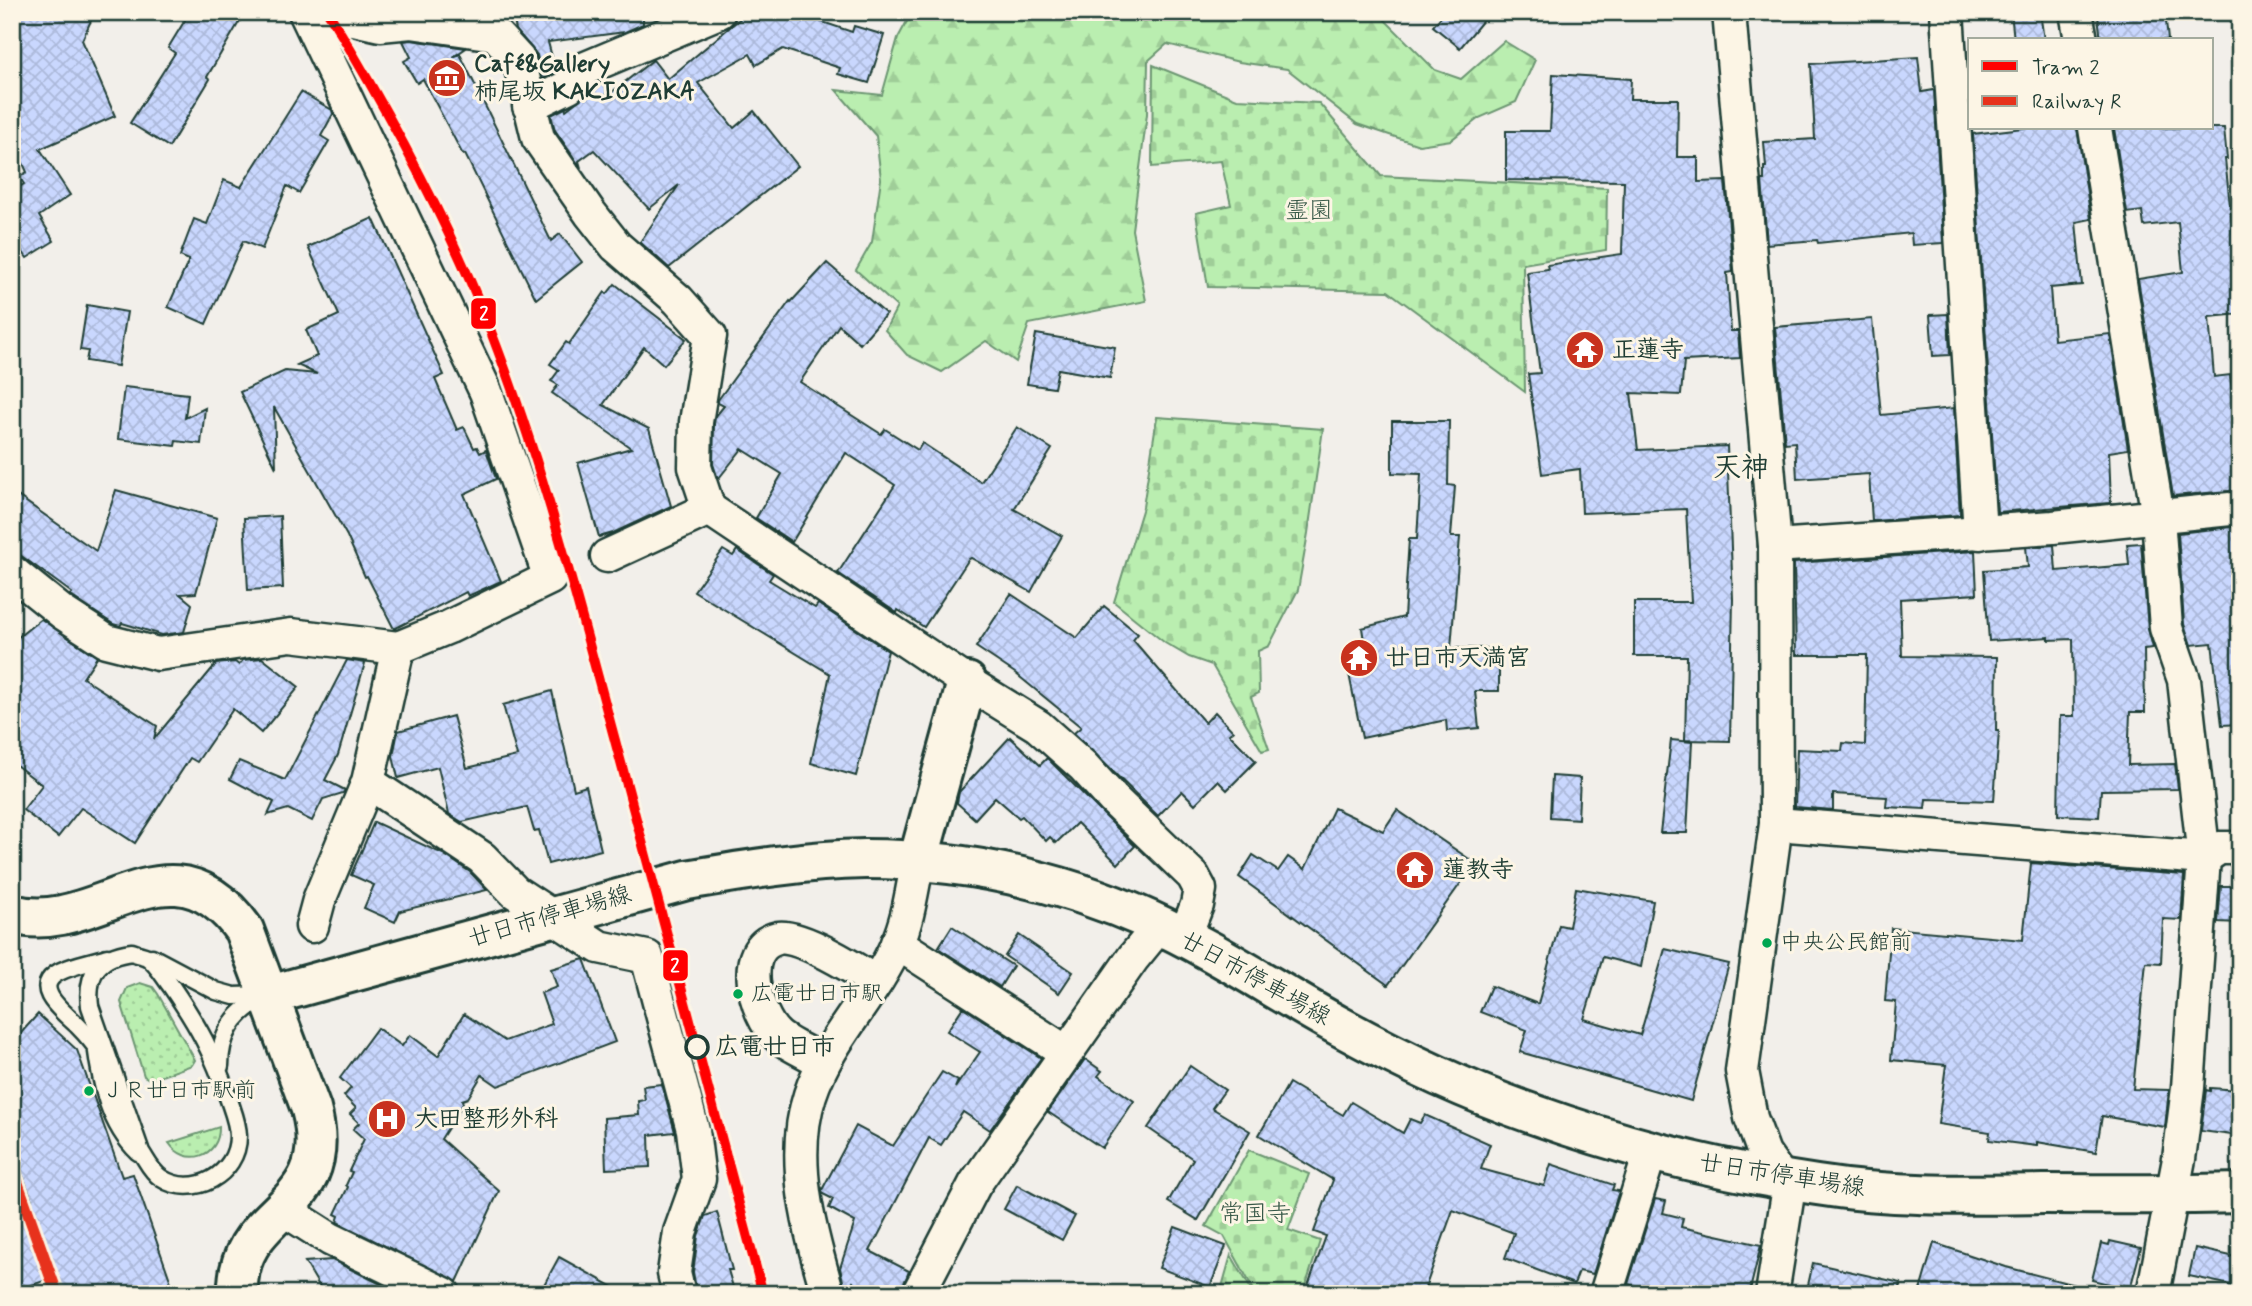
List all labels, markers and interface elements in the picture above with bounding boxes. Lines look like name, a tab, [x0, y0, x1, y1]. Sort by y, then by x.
legend	[1968, 38, 2214, 130]
place label: Café&Gallery 柿尾坂 KAKIOZAKA	[474, 49, 695, 108]
text: Tram 2	[2032, 54, 2100, 82]
museum icon: Café&Gallery 柿尾坂 KAKIOZAKA	[426, 57, 468, 99]
text: Railway R	[2032, 88, 2122, 116]
park label: 霊園	[1285, 196, 1333, 227]
line badge: 2	[470, 297, 497, 330]
text: 2	[479, 302, 489, 327]
temple icon: 正蓮寺	[1564, 329, 1606, 371]
place label: 正蓮寺	[1612, 335, 1684, 366]
district label: 天神	[1713, 450, 1769, 487]
temple icon: 廿日市天満宮	[1338, 637, 1380, 679]
place label: 廿日市天満宮	[1386, 643, 1530, 674]
temple icon: 蓮教寺	[1394, 849, 1436, 891]
place label: 蓮教寺	[1442, 855, 1514, 886]
street label: 廿日市停車場線	[465, 879, 635, 955]
street label: 廿日市停車場線	[1174, 925, 1336, 1033]
place label: 中央公民館前	[1780, 929, 1912, 957]
marker: 中央公民館前	[1760, 936, 1774, 950]
line badge: 2	[662, 949, 689, 982]
text: 2	[670, 954, 680, 979]
place label: 広電廿日市駅	[751, 980, 883, 1008]
marker: 広電廿日市駅	[731, 987, 745, 1001]
place label: 広電廿日市	[715, 1032, 835, 1063]
marker: 広電廿日市	[685, 1035, 709, 1059]
place label: ＪＲ廿日市駅前	[102, 1077, 256, 1105]
marker: ＪＲ廿日市駅前	[82, 1084, 96, 1098]
hospital icon: 大田整形外科	[366, 1098, 408, 1140]
place label: 大田整形外科	[414, 1104, 558, 1135]
street label: 廿日市停車場線	[1697, 1148, 1867, 1204]
park label: 常国寺	[1219, 1199, 1291, 1230]

